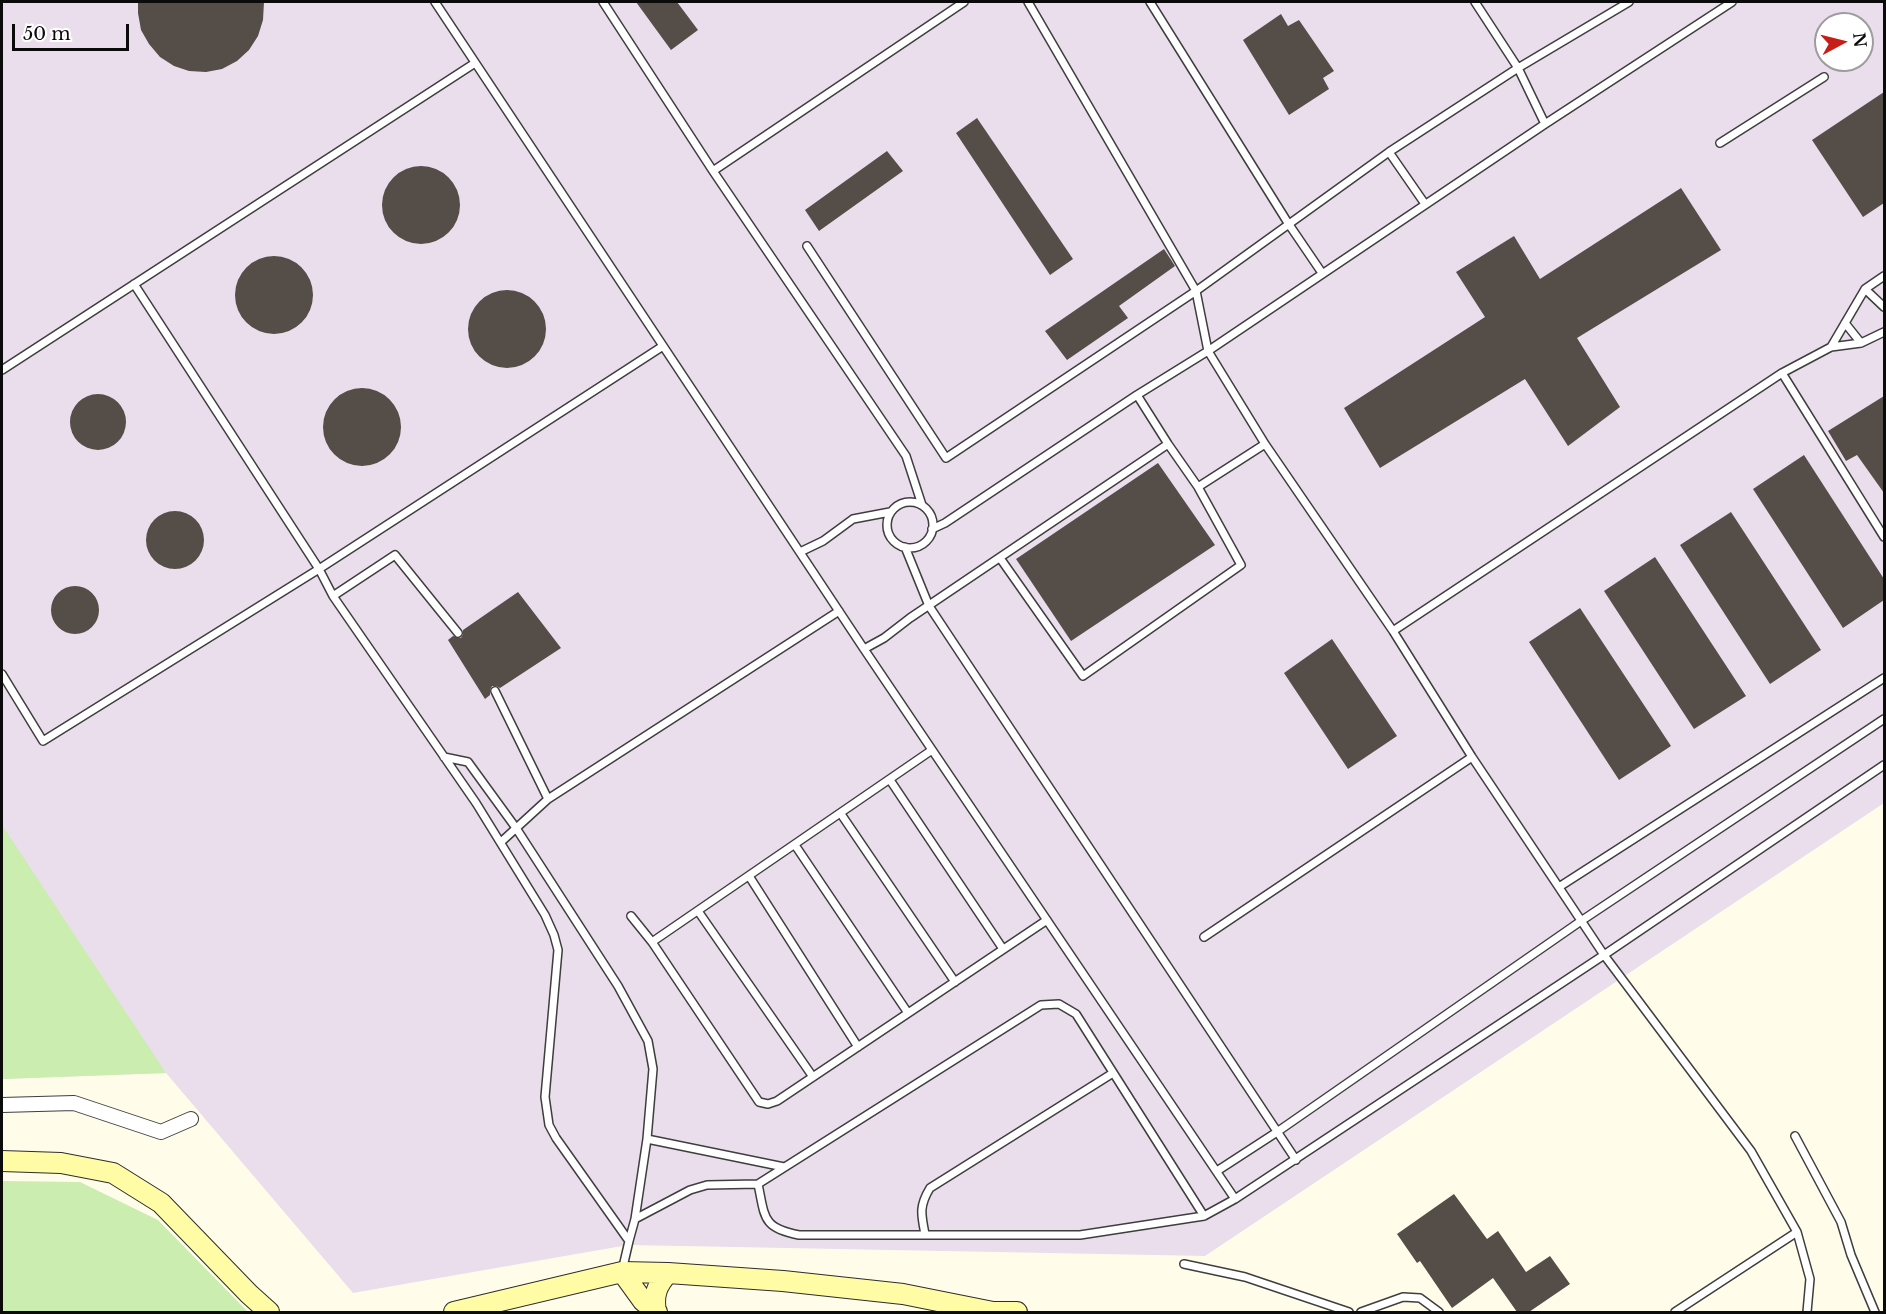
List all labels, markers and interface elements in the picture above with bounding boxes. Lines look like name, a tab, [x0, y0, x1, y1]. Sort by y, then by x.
scale bar	[15, 12, 132, 50]
north arrow	[1814, 12, 1874, 72]
text: 50 m	[23, 23, 71, 45]
text: N	[1849, 31, 1871, 49]

